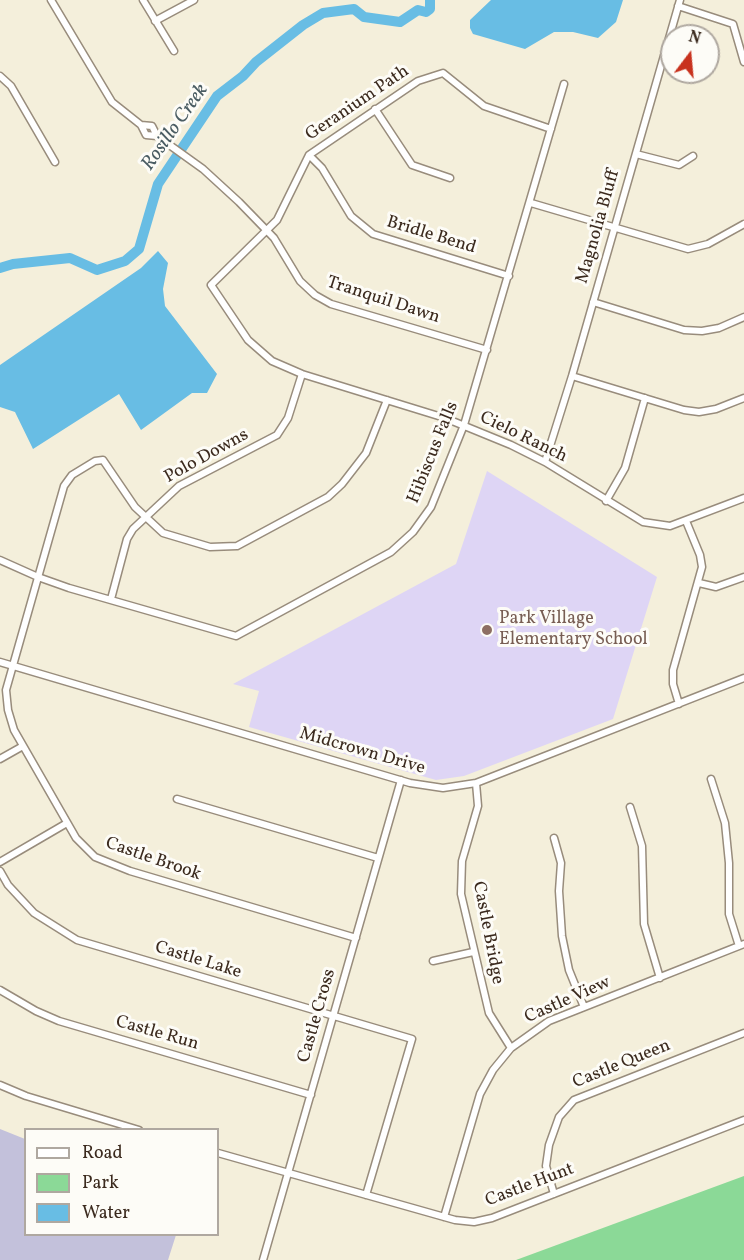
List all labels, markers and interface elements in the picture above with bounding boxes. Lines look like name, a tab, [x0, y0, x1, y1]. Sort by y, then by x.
north arrow	[660, 24, 720, 84]
text: N	[686, 26, 703, 51]
street label: Geranium Path	[302, 61, 414, 147]
water label: Rosillo Creek	[137, 80, 215, 176]
street label: Magnolia Bluff	[572, 168, 626, 286]
street label: Bridle Bend	[384, 212, 478, 260]
street label: Tranquil Dawn	[324, 273, 442, 329]
street label: Hibiscus Falls	[404, 399, 464, 507]
street label: Cielo Ranch	[476, 408, 570, 468]
street label: Polo Downs	[161, 425, 253, 489]
place label: Park Village Elementary School	[499, 609, 648, 652]
marker: Park Village Elementary School	[480, 623, 494, 637]
street label: Midcrown Drive	[297, 724, 427, 780]
street label: Castle Brook	[102, 834, 204, 886]
street label: Castle Bridge	[466, 880, 508, 986]
street label: Castle Lake	[152, 938, 244, 984]
street label: Castle Cross	[294, 967, 342, 1065]
street label: Castle View	[522, 973, 614, 1029]
street label: Castle Run	[113, 1012, 201, 1056]
street label: Castle Queen	[570, 1036, 674, 1094]
legend	[24, 1128, 219, 1236]
text: Road	[82, 1141, 123, 1166]
street label: Castle Hunt	[483, 1159, 577, 1213]
text: Park	[82, 1171, 119, 1196]
text: Water	[82, 1201, 130, 1226]

